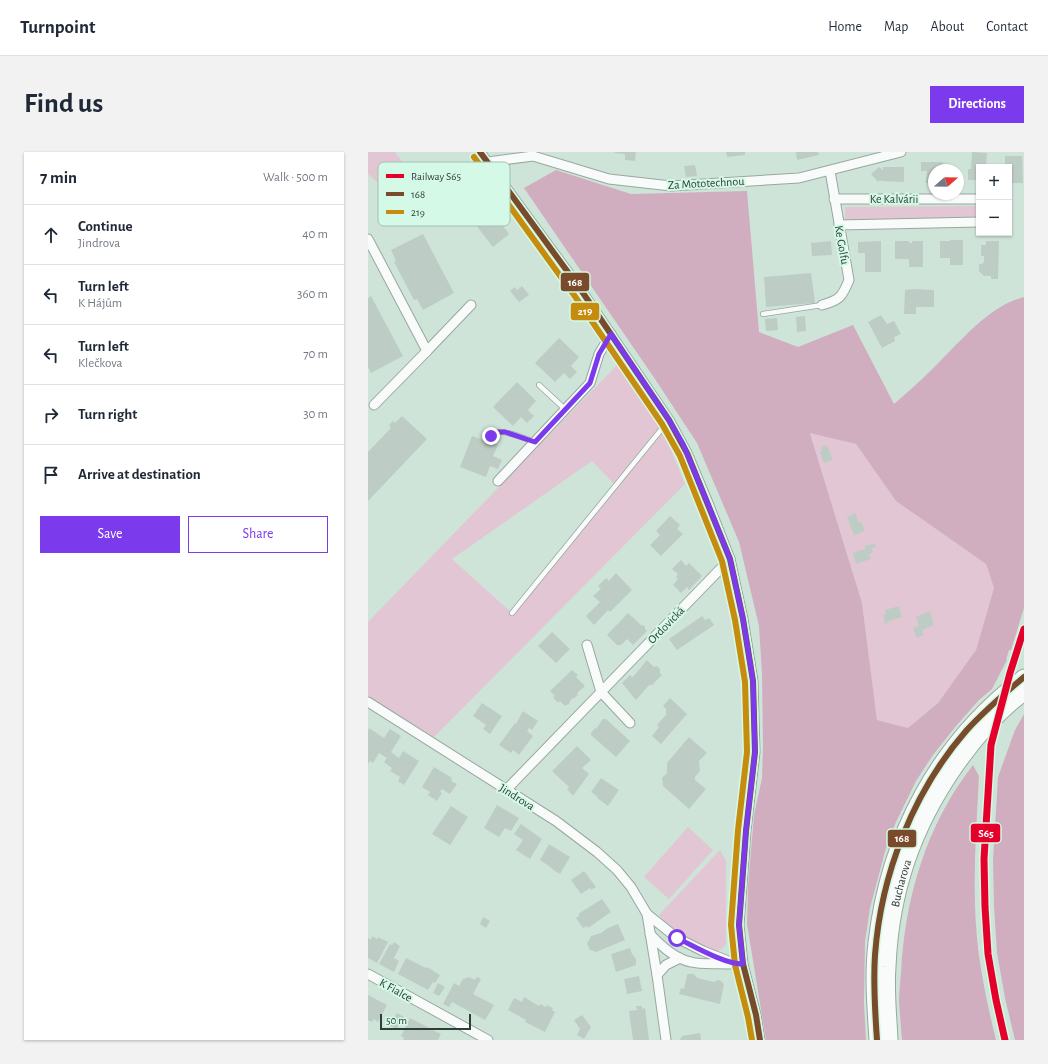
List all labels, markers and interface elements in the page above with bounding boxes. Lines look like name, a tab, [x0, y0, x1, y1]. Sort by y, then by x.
text: Turnpoint	[20, 18, 95, 37]
text: Home	[828, 20, 862, 34]
text: Map	[884, 20, 908, 34]
text: About	[930, 20, 964, 34]
text: Contact	[986, 20, 1028, 34]
button: Directions	[930, 86, 1024, 123]
text: Find us	[24, 90, 103, 118]
legend	[378, 162, 510, 226]
north arrow	[928, 164, 964, 200]
map controls	[976, 164, 1012, 236]
button: +	[976, 164, 1012, 200]
text: 7 min	[40, 169, 77, 186]
text: Walk · 500 m	[263, 171, 328, 184]
text: Railway S65	[411, 171, 461, 182]
street label: Za Mototechnou	[667, 175, 745, 191]
text: 168	[411, 189, 425, 200]
street label: Ke Kalvárii	[870, 193, 918, 205]
button: −	[976, 200, 1012, 236]
text: 219	[411, 207, 425, 218]
text: Continue	[78, 219, 133, 234]
icon: ahead	[40, 224, 62, 246]
street label: Ke Golfu	[833, 225, 851, 265]
text: 40 m	[302, 228, 328, 241]
text: Jindrova	[78, 237, 120, 250]
line badge: 168	[560, 272, 590, 292]
text: 168	[568, 277, 582, 288]
text: Turn left	[78, 279, 129, 294]
icon: left	[40, 284, 62, 306]
text: 360 m	[297, 288, 328, 301]
text: K Hájům	[78, 297, 122, 310]
line badge: 219	[570, 302, 600, 321]
text: 219	[578, 306, 592, 317]
text: Turn left	[78, 339, 129, 354]
icon: left	[40, 344, 62, 366]
text: 70 m	[303, 348, 328, 361]
text: Klečkova	[78, 357, 123, 370]
icon: right	[40, 404, 62, 426]
text: Turn right	[78, 407, 137, 422]
text: 30 m	[303, 408, 328, 421]
route end	[482, 427, 500, 445]
icon: arrive	[40, 464, 62, 486]
text: Arrive at destination	[78, 467, 201, 482]
button: Save	[40, 516, 180, 553]
button: Share	[188, 516, 328, 553]
street label: Ordovická	[645, 604, 687, 646]
street label: Jindrova	[497, 782, 537, 813]
line badge: S65	[970, 823, 1001, 843]
text: S65	[978, 828, 994, 839]
line badge: 168	[887, 829, 917, 848]
text: 168	[895, 833, 909, 844]
street label: Bucharova	[889, 857, 913, 908]
route start	[668, 929, 686, 947]
street label: K Fialce	[378, 976, 414, 1004]
scale bar	[380, 1012, 471, 1031]
text: 50 m	[386, 1015, 407, 1026]

